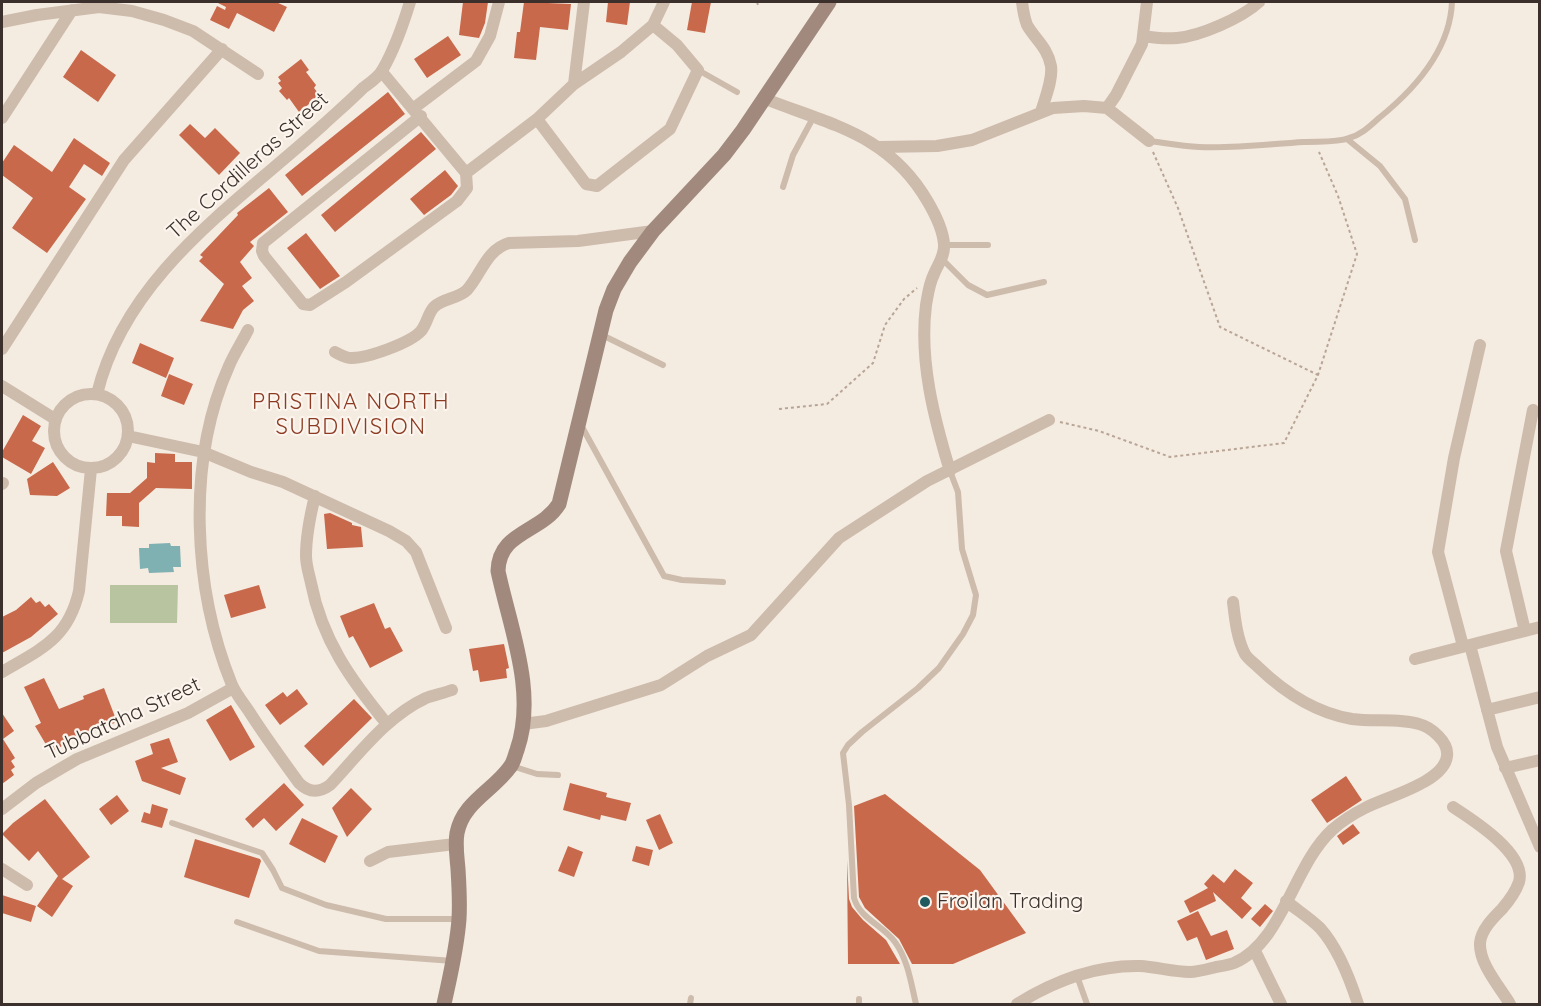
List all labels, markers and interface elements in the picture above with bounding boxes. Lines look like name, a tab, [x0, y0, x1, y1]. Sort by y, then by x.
street label: The Cordilleras Street	[162, 87, 334, 245]
district label: PRISTINA NORTH SUBDIVISION	[252, 389, 450, 440]
street label: Tubbataha Street	[42, 672, 204, 766]
place label: Froilan Trading	[937, 889, 1083, 915]
marker: Froilan Trading	[918, 895, 932, 909]

